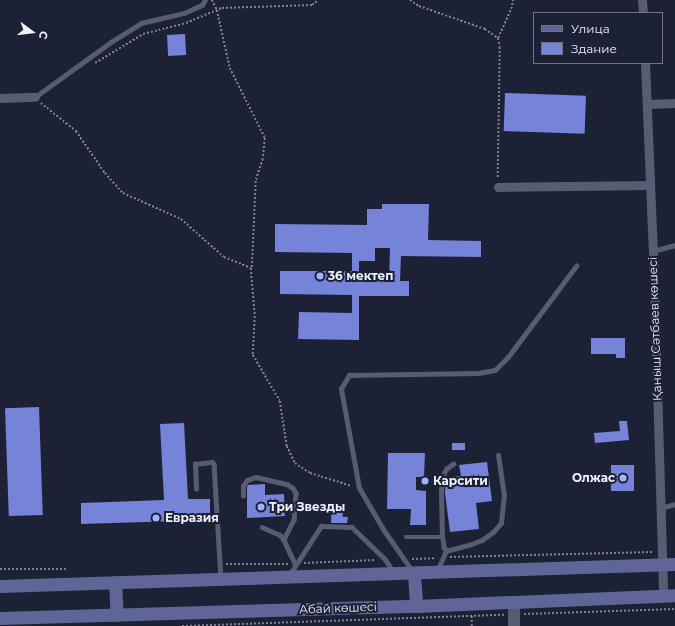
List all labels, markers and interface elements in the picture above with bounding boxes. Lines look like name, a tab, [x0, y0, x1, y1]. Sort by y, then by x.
north arrow	[12, 12, 52, 52]
legend	[533, 12, 663, 64]
text: Улица	[571, 21, 610, 36]
text: С	[36, 29, 51, 41]
text: Здание	[571, 41, 617, 56]
street label: Қаныш Сәтбаев көшесі	[645, 257, 665, 401]
place label: 36 мектеп	[328, 269, 393, 283]
marker: 36 мектеп	[315, 271, 325, 281]
place label: Олжас	[572, 471, 615, 485]
marker: Олжас	[618, 473, 628, 483]
place label: Карсити	[433, 474, 488, 488]
marker: Карсити	[420, 476, 430, 486]
place label: Три Звезды	[269, 500, 345, 514]
marker: Три Звезды	[256, 502, 266, 512]
place label: Евразия	[165, 511, 219, 525]
marker: Евразия	[150, 512, 162, 524]
street label: Абай көшесі	[299, 599, 377, 617]

